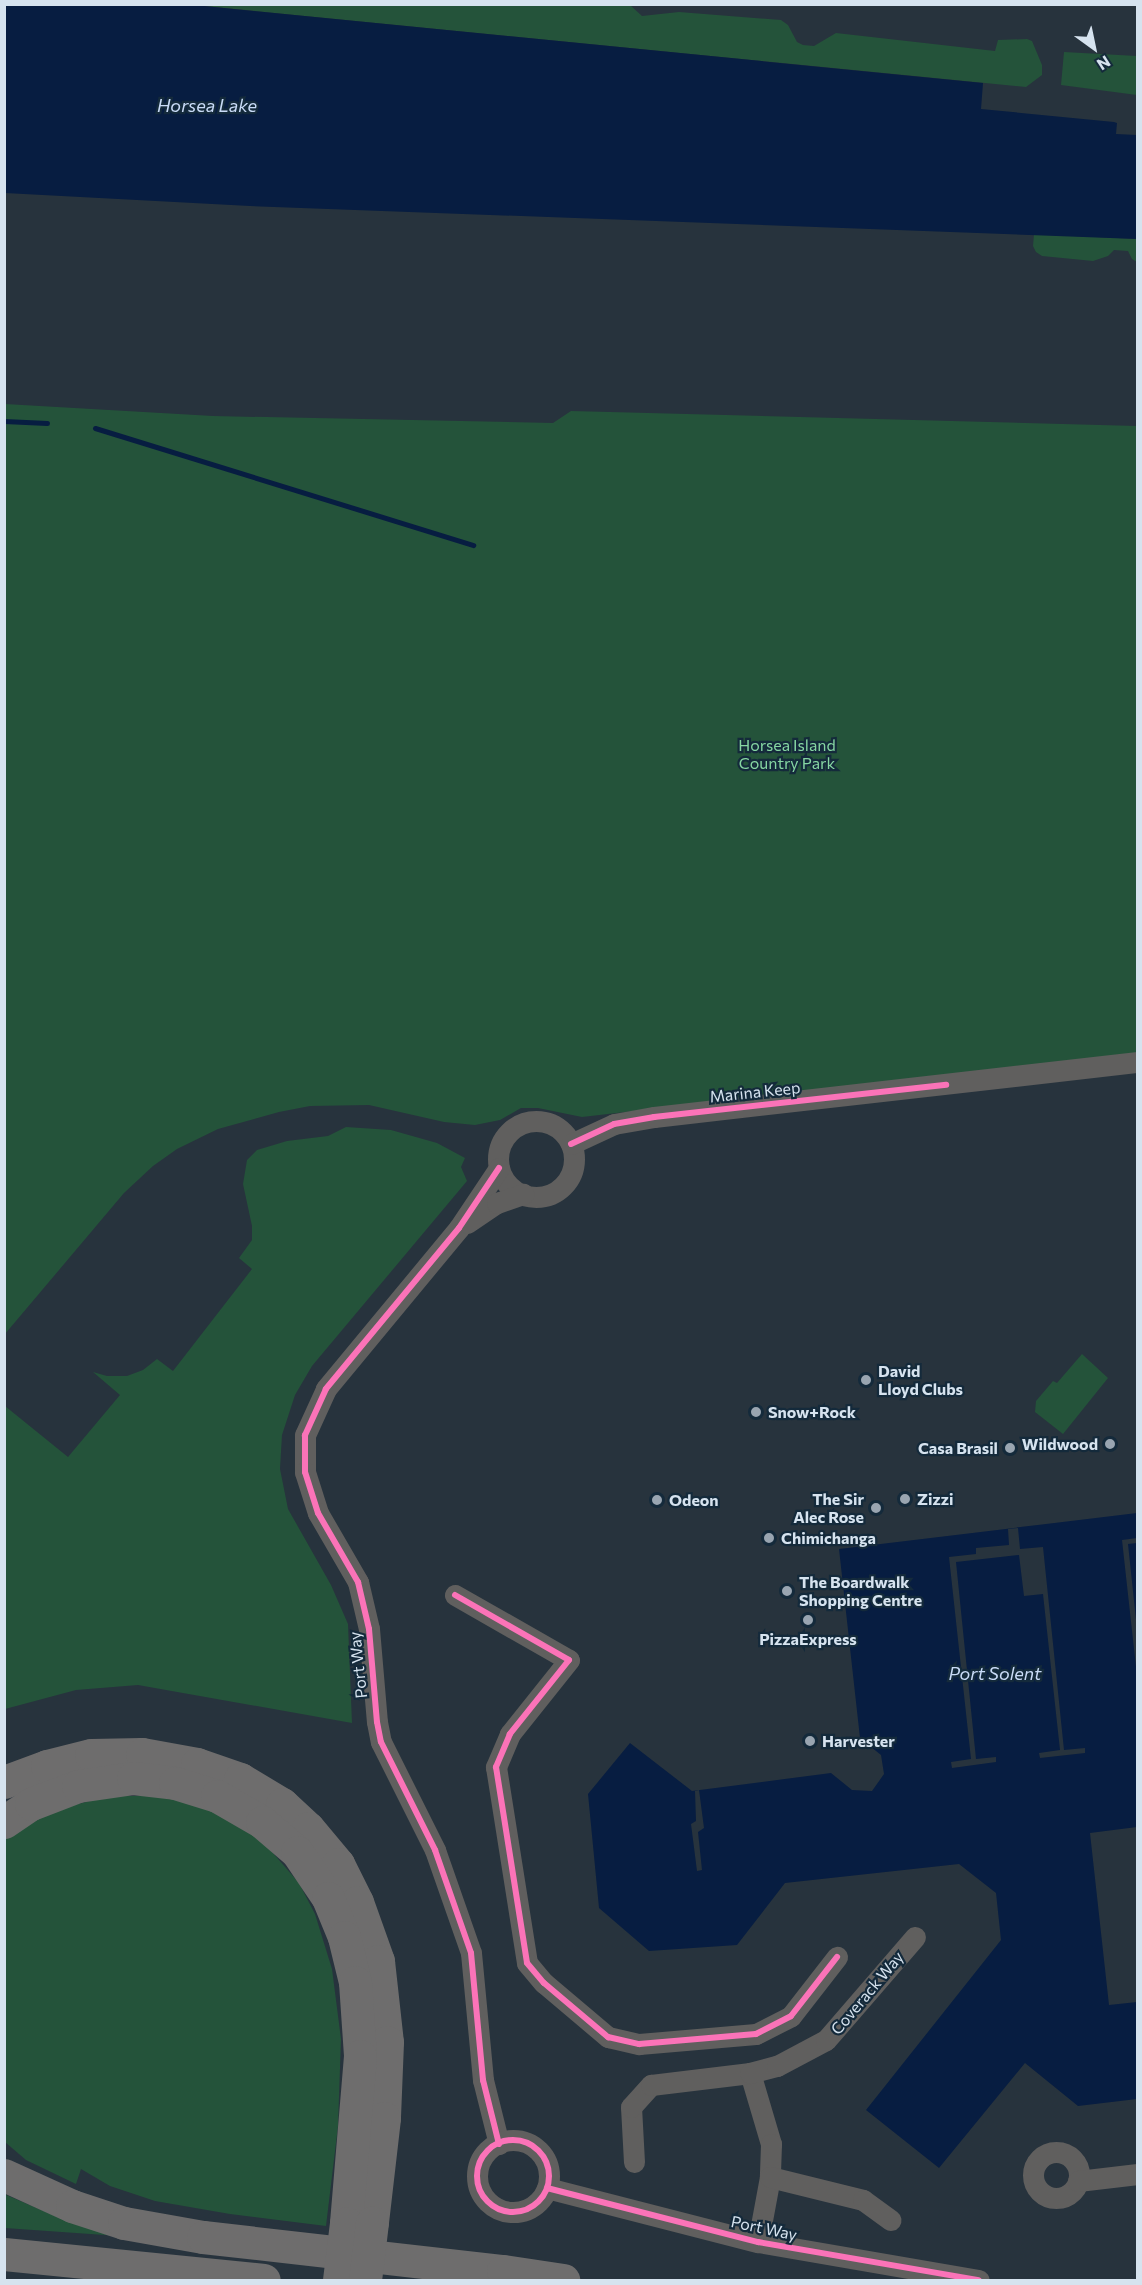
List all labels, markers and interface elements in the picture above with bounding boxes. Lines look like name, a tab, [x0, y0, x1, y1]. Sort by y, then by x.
north arrow	[1064, 18, 1124, 78]
text: N	[1094, 52, 1114, 75]
water label: Horsea Lake	[157, 94, 257, 116]
park label: Horsea Island Country Park	[738, 735, 836, 773]
street label: Marina Keep	[709, 1078, 801, 1106]
place label: David Lloyd Clubs	[878, 1361, 963, 1399]
marker: David Lloyd Clubs	[859, 1373, 873, 1387]
place label: Snow+Rock	[768, 1402, 856, 1422]
marker: Snow+Rock	[749, 1405, 763, 1419]
place label: Wildwood	[1022, 1434, 1098, 1454]
marker: Wildwood	[1103, 1437, 1117, 1451]
place label: Casa Brasil	[918, 1438, 998, 1458]
marker: Casa Brasil	[1003, 1441, 1017, 1455]
place label: The Sir Alec Rose	[793, 1489, 864, 1527]
place label: Zizzi	[917, 1489, 953, 1509]
place label: Odeon	[669, 1490, 719, 1510]
marker: Zizzi	[898, 1492, 912, 1506]
marker: Odeon	[650, 1493, 664, 1507]
marker: The Sir Alec Rose	[869, 1501, 883, 1515]
place label: Chimichanga	[781, 1528, 876, 1548]
marker: Chimichanga	[762, 1531, 776, 1545]
place label: The Boardwalk Shopping Centre	[799, 1572, 922, 1610]
marker: The Boardwalk Shopping Centre	[780, 1584, 794, 1598]
marker: PizzaExpress	[801, 1613, 815, 1627]
place label: PizzaExpress	[759, 1629, 857, 1649]
street label: Port Way	[345, 1631, 371, 1699]
water label: Port Solent	[949, 1662, 1041, 1684]
place label: Harvester	[822, 1731, 895, 1751]
marker: Harvester	[803, 1734, 817, 1748]
street label: Coverack Way	[827, 1947, 907, 2039]
street label: Port Way	[729, 2212, 799, 2244]

